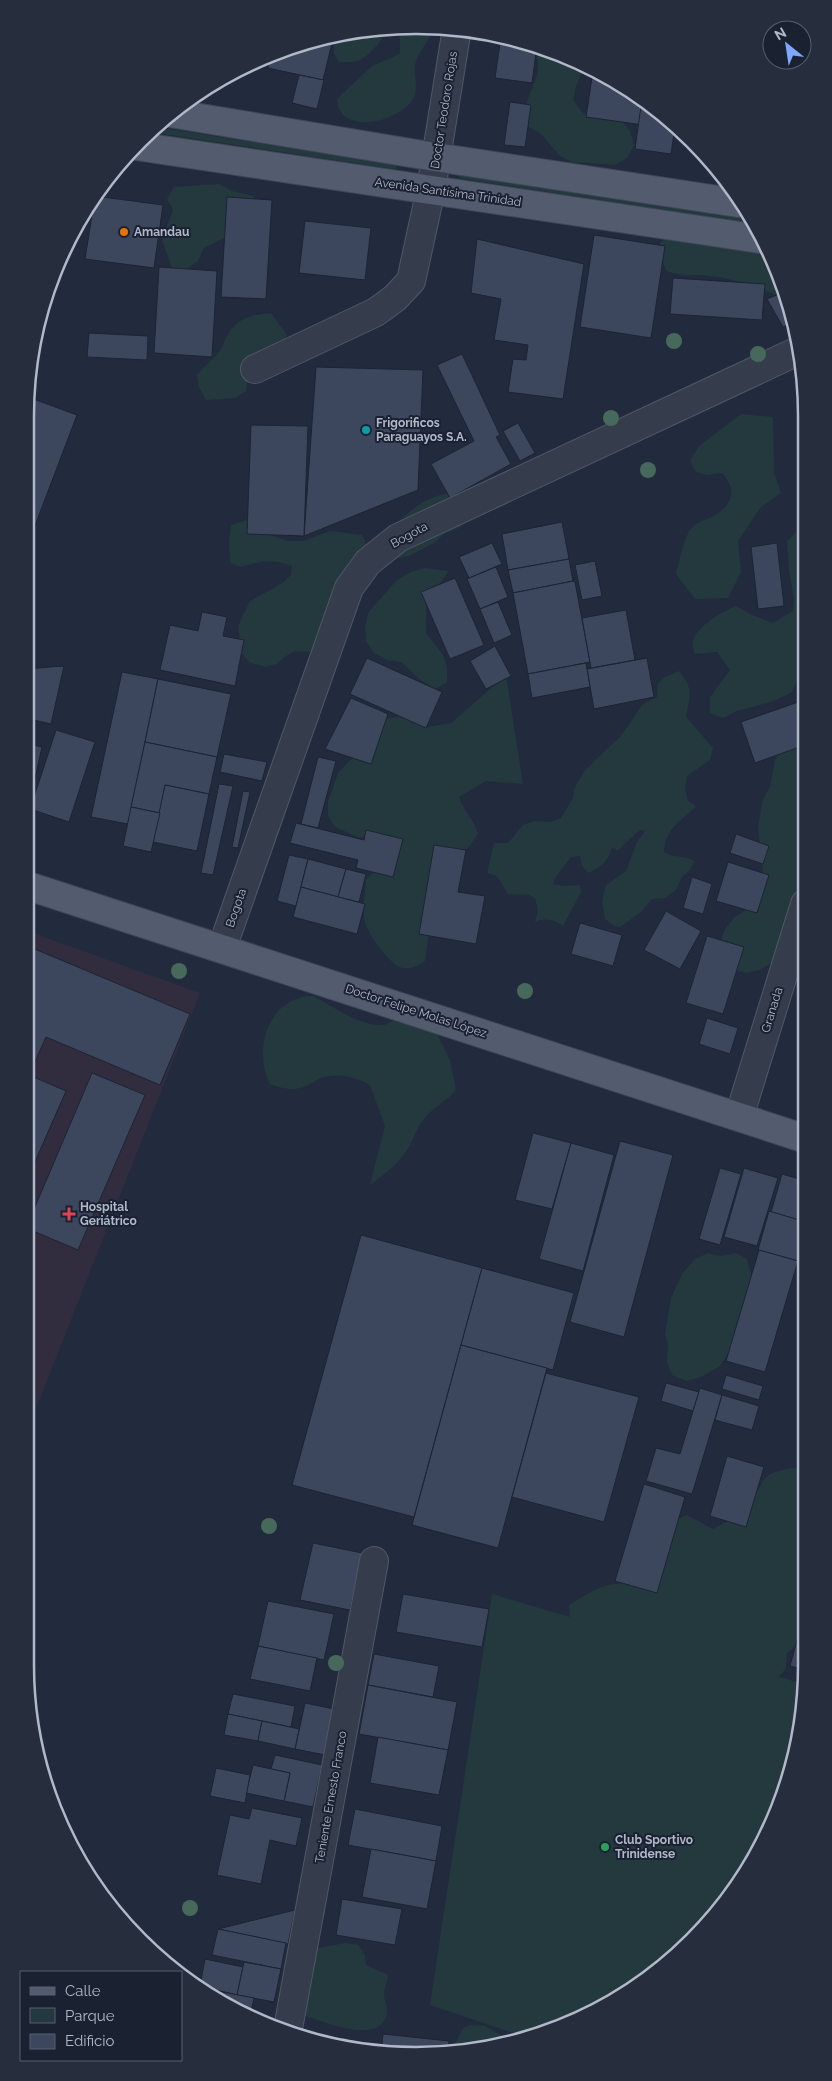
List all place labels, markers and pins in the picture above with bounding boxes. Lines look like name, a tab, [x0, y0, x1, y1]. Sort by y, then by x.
place label: Amandau	[134, 225, 189, 239]
marker: Amandau	[118, 226, 130, 238]
place label: Frigorificos Paraguayos S.A.	[376, 416, 467, 444]
marker: Frigorificos Paraguayos S.A.	[360, 424, 372, 436]
place label: Hospital Geriátrico	[80, 1200, 137, 1228]
marker: Hospital Geriátrico	[62, 1207, 76, 1221]
place label: Club Sportivo Trinidense	[615, 1833, 693, 1861]
marker: Club Sportivo Trinidense	[599, 1841, 611, 1853]

